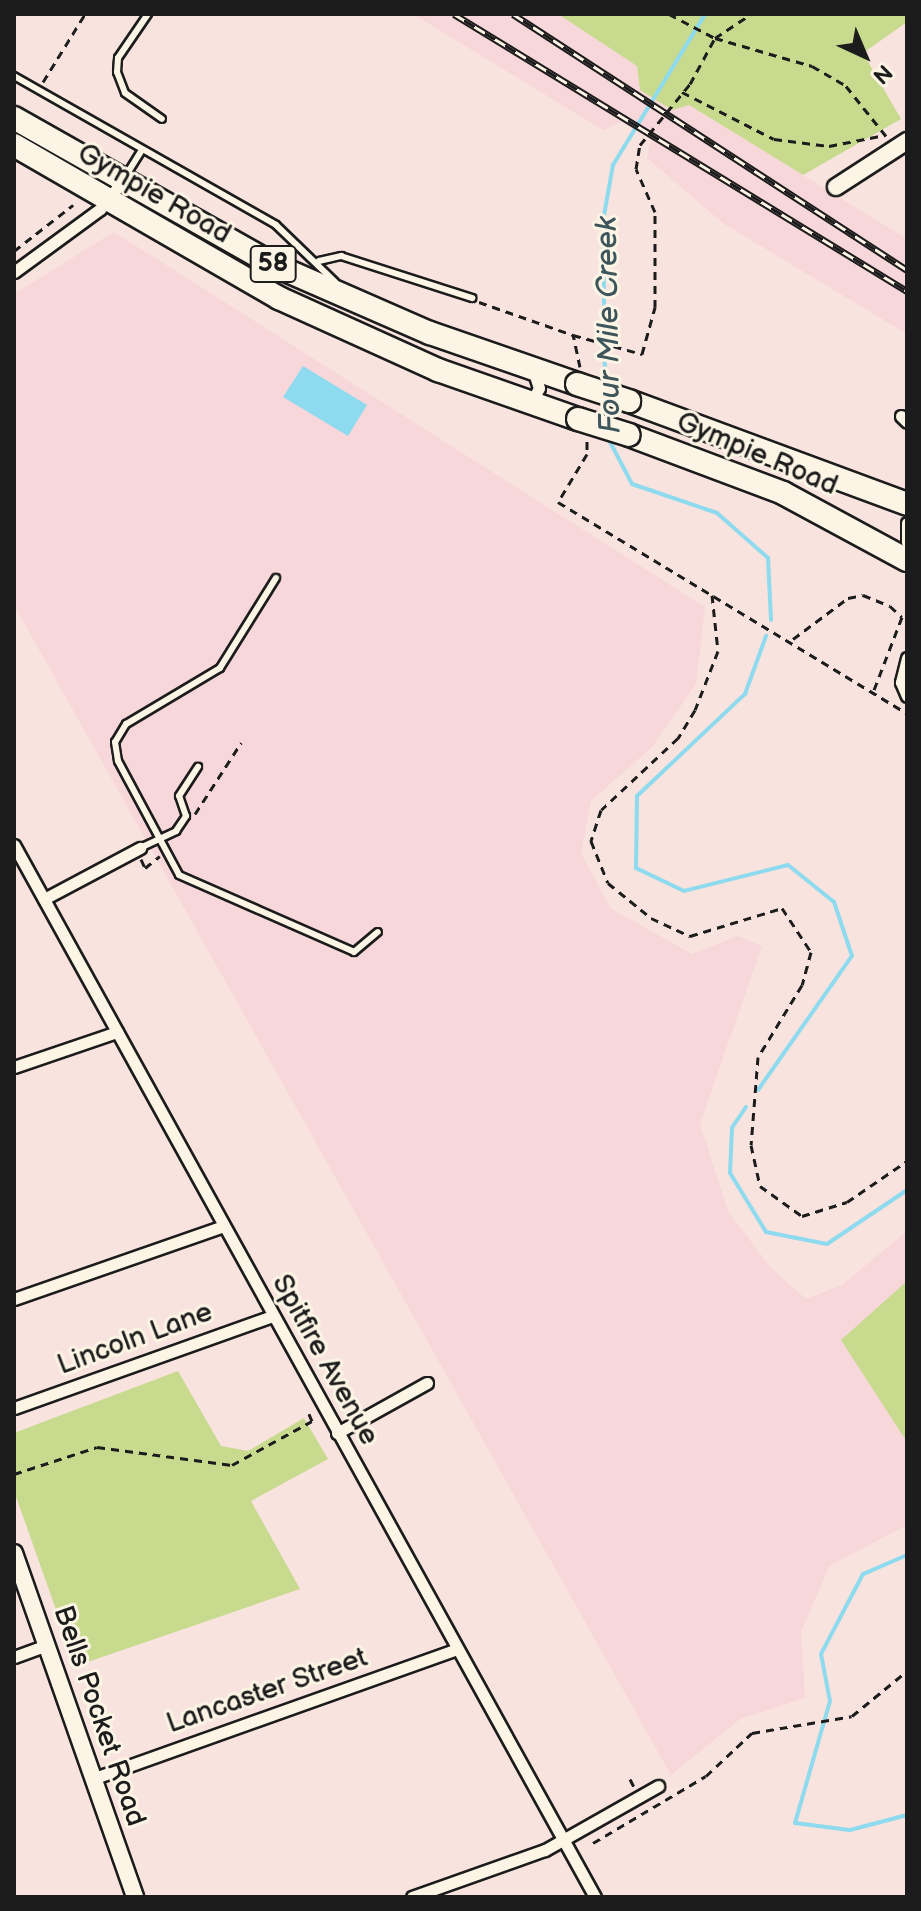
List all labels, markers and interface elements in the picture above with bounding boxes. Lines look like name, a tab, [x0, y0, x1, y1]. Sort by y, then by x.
north arrow	[825, 16, 905, 96]
text: N	[867, 58, 897, 89]
street label: Gympie Road	[71, 137, 237, 251]
water label: Four Mile Creek	[589, 216, 629, 434]
road number: 58	[249, 242, 297, 286]
street label: Gympie Road	[672, 405, 842, 503]
street label: Spitfire Avenue	[264, 1269, 386, 1451]
street label: Lincoln Lane	[53, 1295, 217, 1383]
street label: Bells Pocket Road	[46, 1601, 152, 1831]
street label: Lancaster Street	[162, 1641, 372, 1741]

